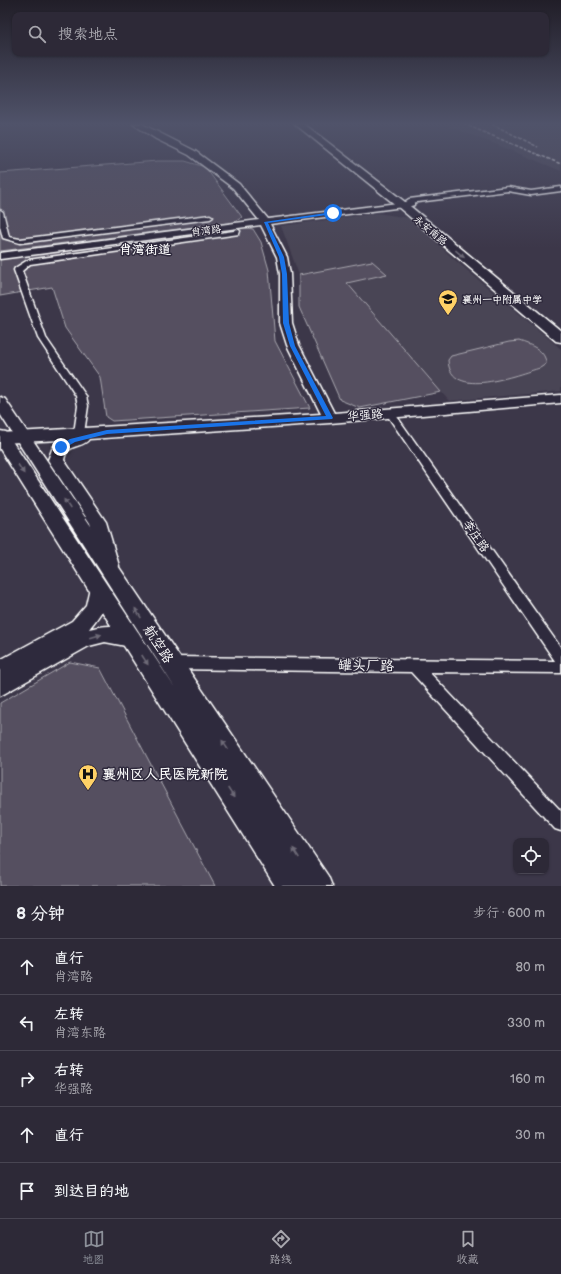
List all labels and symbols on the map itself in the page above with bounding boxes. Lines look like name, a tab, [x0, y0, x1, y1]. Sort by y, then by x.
route start	[324, 204, 342, 222]
street label: 永安南路	[411, 213, 450, 248]
street label: 肖湾路	[191, 223, 222, 239]
district label: 肖湾街道	[119, 242, 171, 258]
one-way arrow	[455, 249, 465, 258]
school or university icon: 襄州一中附属中学	[437, 288, 459, 316]
place label: 襄州一中附属中学	[462, 294, 542, 306]
street label: 华强路	[346, 406, 384, 425]
route end	[52, 438, 70, 456]
one-way arrow	[17, 464, 25, 474]
one-way arrow	[63, 499, 71, 509]
street label: 李庄路	[459, 517, 492, 555]
one-way arrow	[134, 607, 142, 618]
street label: 航空路	[140, 622, 177, 667]
one-way arrow	[90, 632, 102, 638]
one-way arrow	[141, 655, 149, 665]
street label: 罐头厂路	[338, 657, 394, 674]
one-way arrow	[221, 740, 229, 750]
hospital icon: 襄州区人民医院新院	[77, 763, 99, 791]
place label: 襄州区人民医院新院	[102, 766, 228, 783]
one-way arrow	[227, 788, 235, 798]
one-way arrow	[292, 848, 300, 859]

